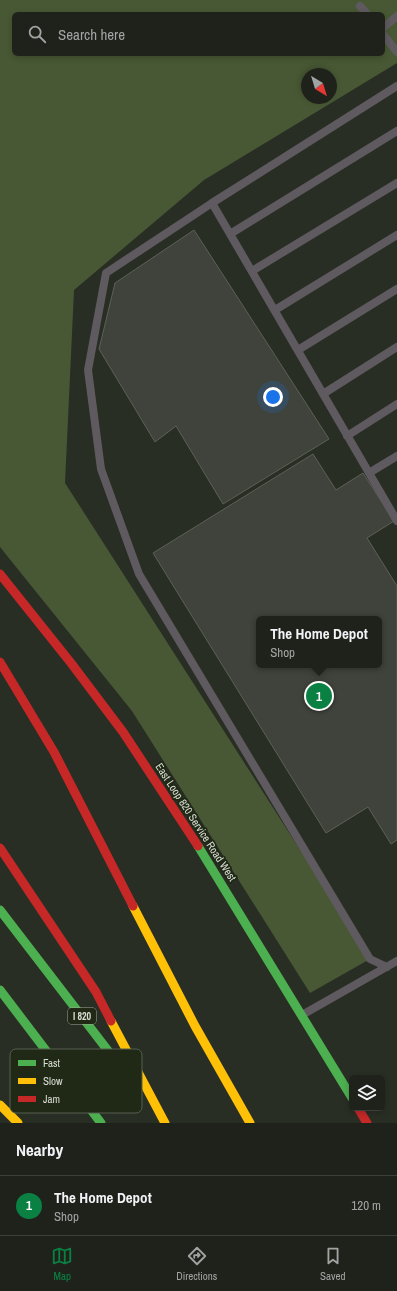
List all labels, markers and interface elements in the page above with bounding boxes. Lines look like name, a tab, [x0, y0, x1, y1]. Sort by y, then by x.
search box	[12, 12, 385, 56]
icon: search	[26, 23, 48, 45]
text: Search here	[58, 24, 125, 45]
north arrow	[301, 68, 337, 104]
your location	[263, 387, 283, 407]
popup	[256, 616, 382, 668]
text: The Home Depot	[270, 623, 368, 644]
text: Shop	[270, 644, 295, 661]
pin: 1	[306, 681, 332, 711]
street label: East Loop 820 Service Road West	[152, 760, 240, 884]
road number: I 820	[68, 1008, 96, 1024]
legend	[10, 1049, 142, 1113]
text: Fast	[43, 1056, 61, 1070]
text: Slow	[43, 1074, 63, 1088]
map controls	[349, 1075, 385, 1111]
button: layers	[349, 1075, 385, 1111]
text: Jam	[43, 1092, 60, 1106]
text: Nearby	[16, 1138, 63, 1161]
text: The Home Depot	[54, 1187, 152, 1208]
text: 1	[26, 1197, 32, 1214]
text: 120 m	[351, 1197, 381, 1214]
text: Shop	[54, 1208, 79, 1225]
tab: Map	[51, 1245, 73, 1283]
tab: Directions	[176, 1245, 217, 1283]
tab: Saved	[320, 1245, 346, 1283]

